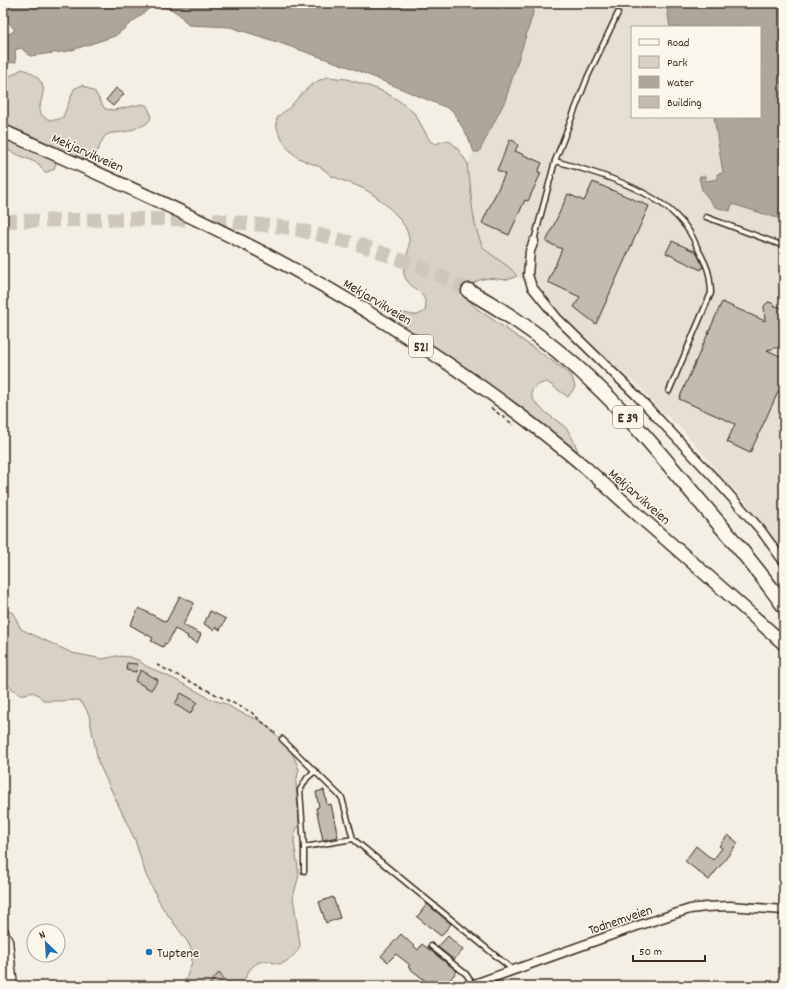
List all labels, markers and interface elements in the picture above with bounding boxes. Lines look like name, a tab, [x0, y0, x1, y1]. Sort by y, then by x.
legend	[631, 26, 761, 118]
text: Road	[667, 35, 689, 52]
text: Park	[667, 55, 688, 72]
text: Water	[667, 75, 694, 92]
text: Building	[667, 95, 702, 112]
street label: Mekjarvikveien	[48, 129, 126, 179]
street label: Mekjarvikveien	[339, 274, 415, 331]
road number: 521	[409, 335, 433, 357]
road number: E 39	[613, 406, 643, 428]
street label: Mekjarvikveien	[603, 465, 674, 530]
street label: Todnemveien	[586, 901, 655, 941]
north arrow	[26, 923, 66, 963]
text: N	[37, 927, 49, 944]
scale bar	[633, 937, 705, 963]
place label: Tuptene	[157, 944, 199, 964]
text: 50 m	[639, 944, 662, 961]
marker: Tuptene	[144, 947, 154, 957]

